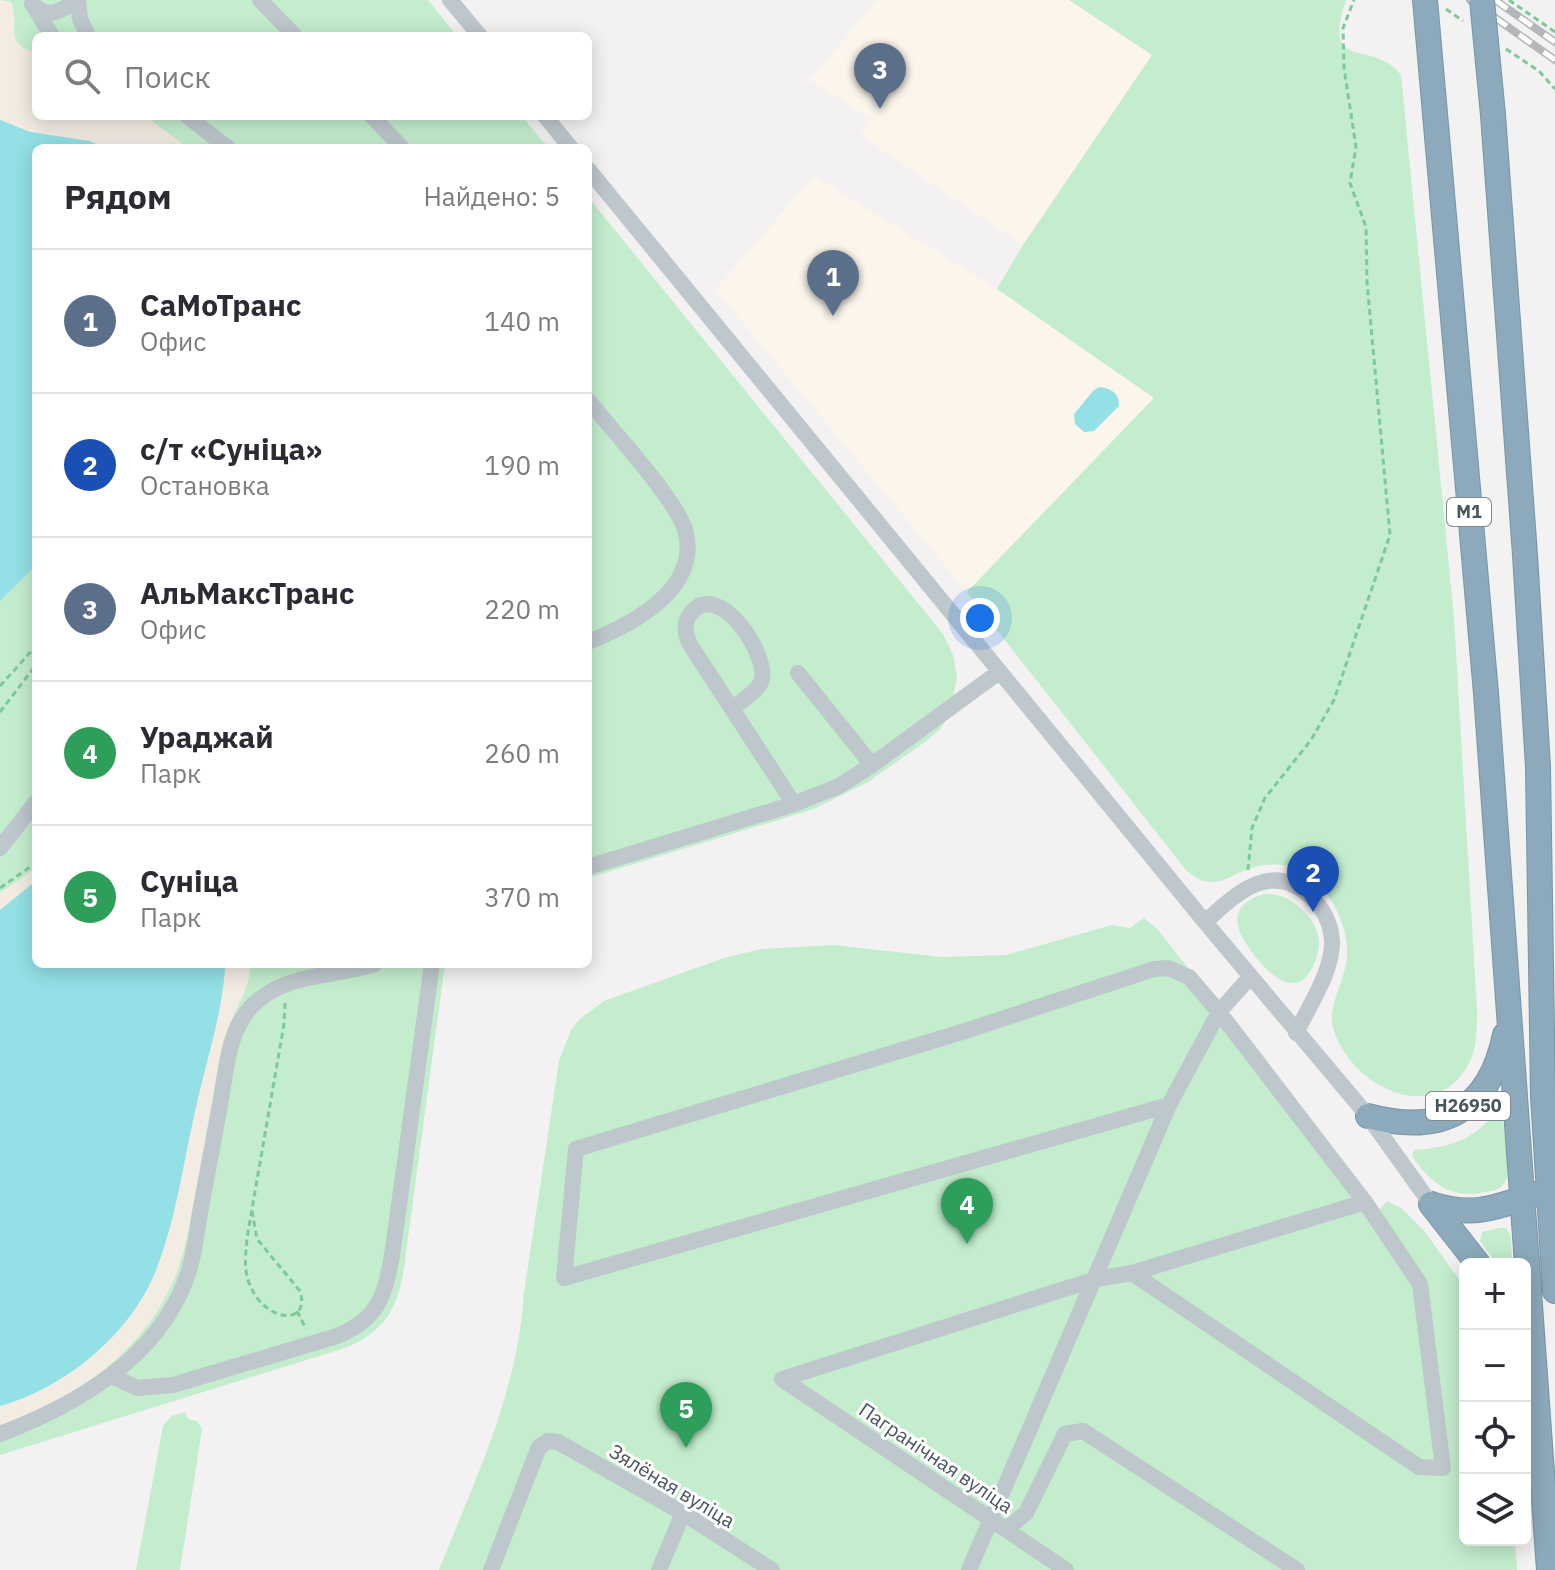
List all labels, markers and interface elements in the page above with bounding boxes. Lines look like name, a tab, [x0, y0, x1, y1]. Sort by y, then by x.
search box	[32, 32, 592, 120]
pin: 3	[854, 43, 906, 109]
icon: search	[60, 54, 104, 98]
text: Поиск	[124, 57, 211, 96]
text: Рядом	[64, 174, 172, 218]
text: Найдено: 5	[423, 179, 560, 213]
pin: 1	[807, 250, 859, 316]
text: СаМоТранс	[140, 285, 302, 324]
text: 1	[82, 304, 98, 338]
text: 140 m	[484, 304, 560, 338]
text: Офис	[140, 324, 206, 358]
text: с/т «Суніца»	[140, 429, 322, 468]
text: 2	[82, 448, 98, 482]
text: 190 m	[484, 448, 560, 482]
text: Остановка	[140, 468, 270, 502]
road number: М1	[1447, 498, 1491, 526]
text: АльМаксТранс	[140, 573, 354, 612]
text: 3	[82, 592, 98, 626]
text: 220 m	[484, 592, 560, 626]
your location	[960, 598, 1000, 638]
text: Офис	[140, 612, 206, 646]
text: Ураджай	[140, 717, 274, 756]
text: 4	[82, 736, 98, 770]
text: 260 m	[484, 736, 560, 770]
text: Парк	[140, 756, 201, 790]
pin: 2	[1287, 846, 1339, 912]
text: Суніца	[140, 861, 239, 900]
text: 5	[82, 880, 98, 914]
text: 370 m	[484, 880, 560, 914]
text: Парк	[140, 900, 201, 934]
road number: Н26950	[1426, 1092, 1510, 1120]
pin: 4	[941, 1178, 993, 1244]
map controls	[1459, 1258, 1531, 1546]
button: +	[1459, 1258, 1531, 1330]
button: −	[1459, 1330, 1531, 1402]
pin: 5	[660, 1382, 712, 1448]
street label: Пагранічная вуліца	[854, 1396, 1019, 1519]
button: locate	[1459, 1402, 1531, 1474]
street label: Зялёная вуліца	[604, 1437, 740, 1534]
button: layers	[1459, 1474, 1531, 1546]

